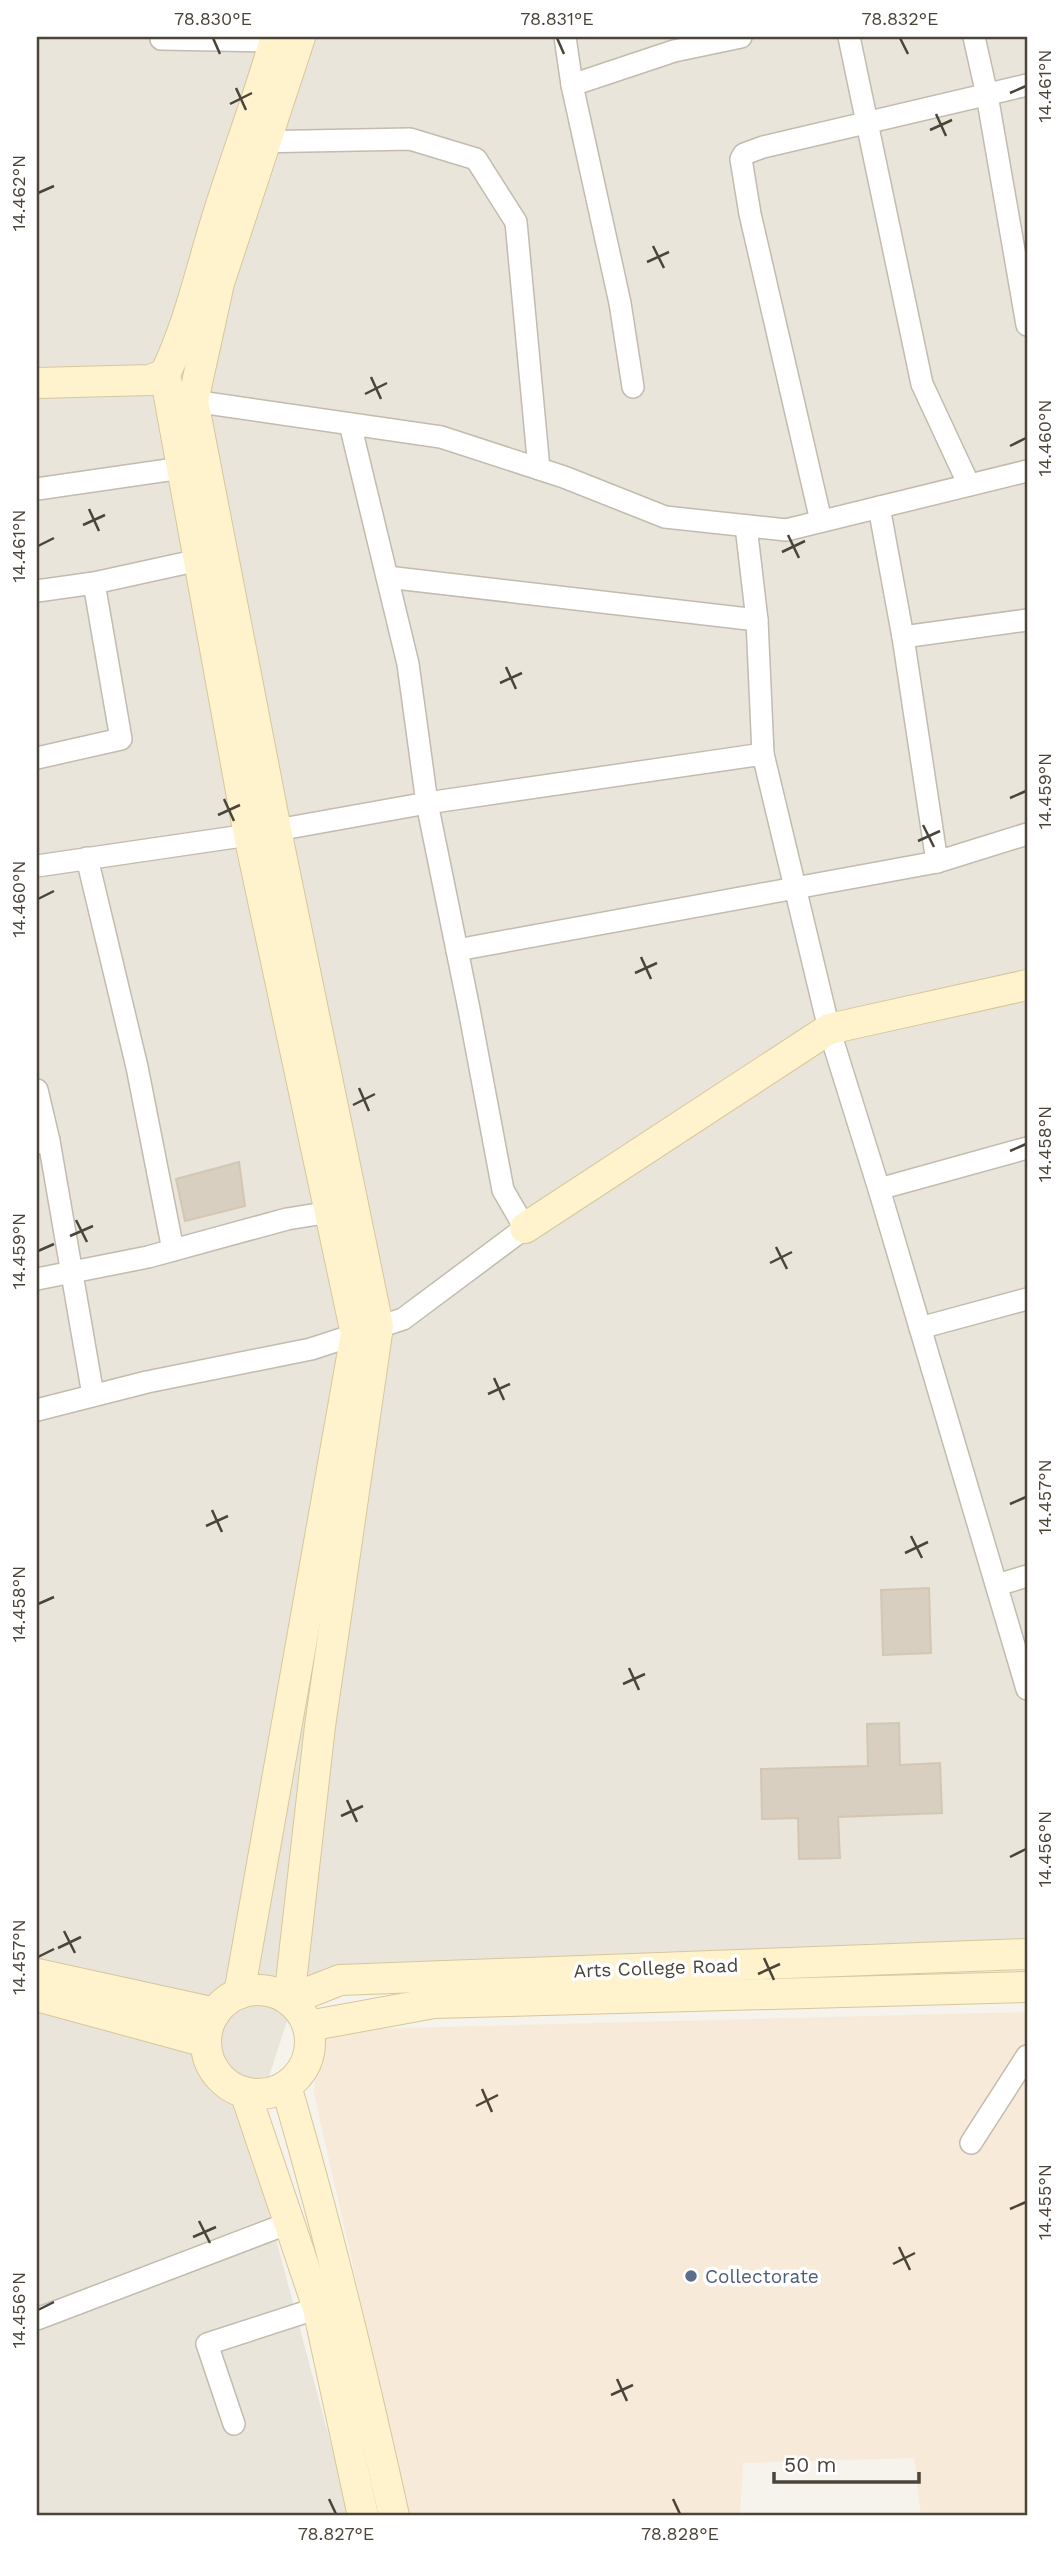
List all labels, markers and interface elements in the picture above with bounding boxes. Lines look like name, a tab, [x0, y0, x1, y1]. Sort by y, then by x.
text: 78.830°E	[174, 8, 252, 29]
text: 78.831°E	[520, 8, 594, 29]
text: 78.832°E	[861, 8, 939, 29]
text: 14.461°N	[1034, 50, 1055, 122]
text: 14.462°N	[8, 155, 29, 231]
text: 14.460°N	[1034, 399, 1055, 477]
text: 14.461°N	[8, 510, 29, 582]
text: 14.459°N	[1034, 753, 1055, 829]
text: 14.460°N	[8, 860, 29, 938]
text: 14.458°N	[1034, 1106, 1055, 1182]
text: 14.459°N	[8, 1213, 29, 1289]
text: 14.457°N	[1034, 1459, 1055, 1535]
text: 14.458°N	[8, 1566, 29, 1642]
text: 14.456°N	[1034, 1811, 1055, 1887]
text: 14.457°N	[8, 1919, 29, 1995]
street label: Arts College Road	[573, 1954, 739, 1982]
text: 14.455°N	[1034, 2164, 1055, 2240]
place label: Collectorate	[705, 2265, 819, 2288]
marker: Collectorate	[683, 2268, 699, 2284]
text: 14.456°N	[8, 2272, 29, 2348]
scale bar	[774, 2441, 919, 2485]
text: 50 m	[784, 2452, 836, 2477]
text: 78.827°E	[298, 2523, 374, 2544]
text: 78.828°E	[641, 2523, 719, 2544]

